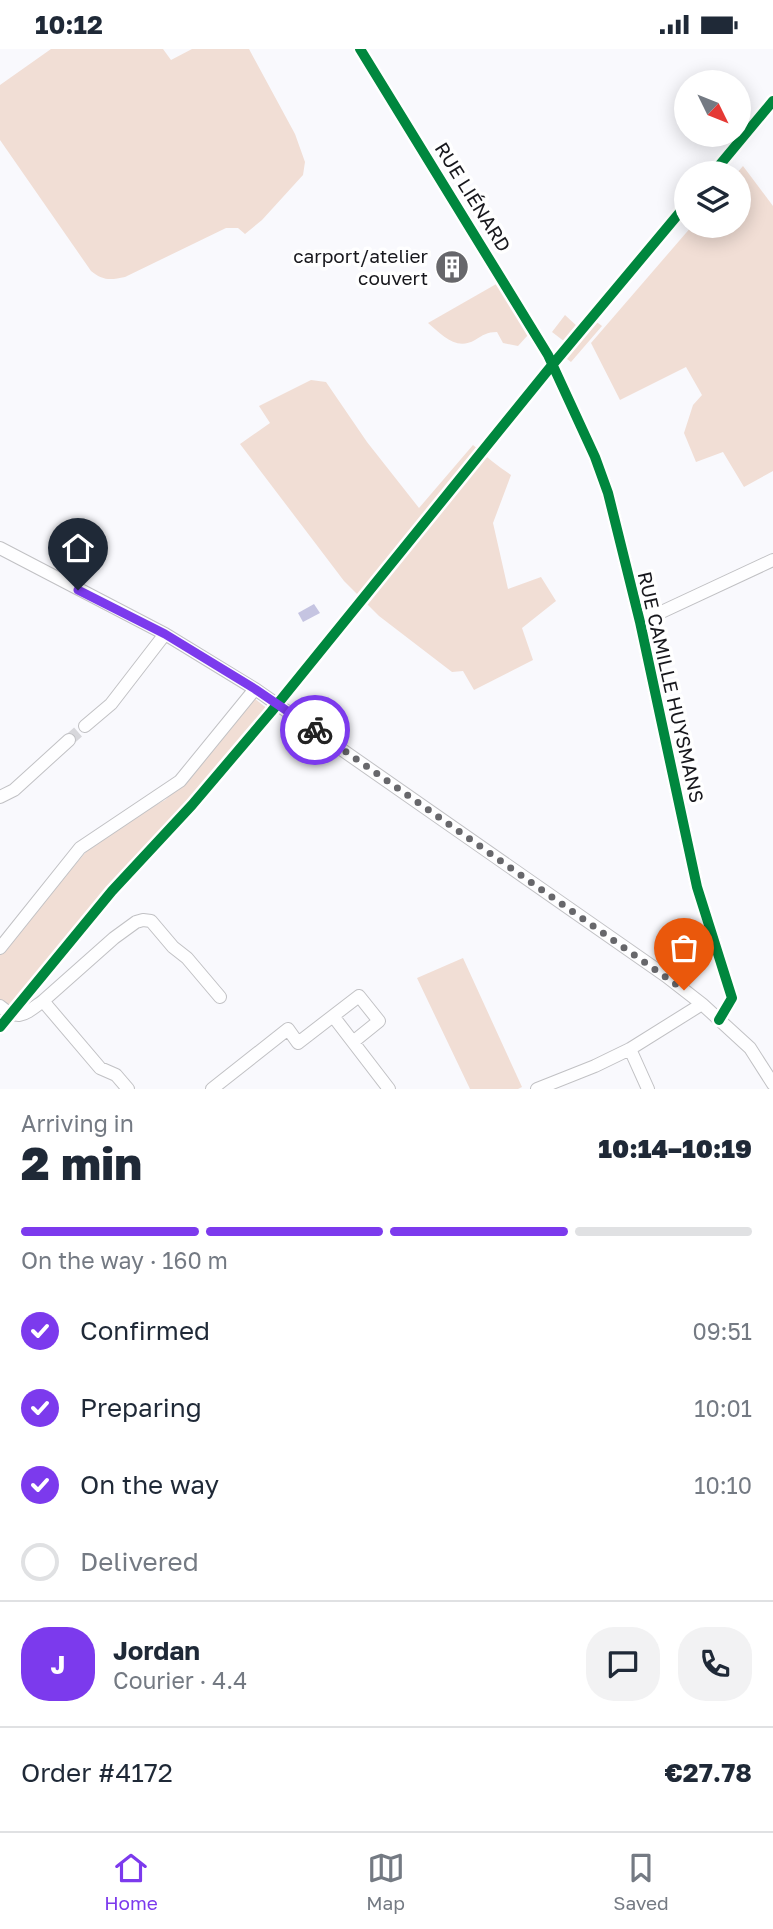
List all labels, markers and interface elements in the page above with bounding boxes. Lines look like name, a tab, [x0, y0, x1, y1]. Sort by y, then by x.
text: 10:12	[35, 9, 103, 40]
north arrow	[674, 70, 751, 147]
map controls	[674, 70, 751, 238]
street label: RUE LIÉNARD	[431, 138, 516, 256]
button: layers	[674, 161, 751, 238]
place label: carport/atelier couvert	[293, 244, 429, 289]
building icon: carport/atelier couvert	[433, 248, 471, 286]
pin	[48, 518, 108, 590]
icon: home	[59, 529, 97, 567]
street label: RUE CAMILLE HUYSMANS	[634, 569, 709, 805]
courier	[280, 695, 350, 765]
icon: bike	[296, 711, 334, 749]
pin	[654, 918, 714, 990]
icon: bag	[665, 929, 703, 967]
text: Arriving in	[21, 1109, 134, 1137]
text: 10:14–10:19	[598, 1133, 752, 1164]
text: 2 min	[21, 1135, 142, 1190]
text: On the way · 160 m	[21, 1246, 228, 1274]
icon: check	[21, 1312, 59, 1350]
text: Confirmed	[80, 1315, 210, 1346]
text: 09:51	[692, 1317, 752, 1345]
icon: check	[21, 1389, 59, 1427]
text: Preparing	[80, 1392, 202, 1423]
text: 10:01	[694, 1394, 752, 1422]
icon: check	[21, 1466, 59, 1504]
text: On the way	[80, 1469, 219, 1500]
text: 10:10	[694, 1471, 752, 1499]
text: Delivered	[80, 1546, 199, 1577]
button: chat	[586, 1627, 660, 1701]
button: phone	[678, 1627, 752, 1701]
text: Jordan	[113, 1635, 200, 1666]
text: J	[51, 1649, 65, 1680]
text: Courier · 4.4	[113, 1666, 247, 1694]
text: Order #4172	[21, 1757, 173, 1788]
text: €27.78	[665, 1757, 752, 1788]
tab: Home	[104, 1849, 158, 1914]
tab: Map	[366, 1849, 405, 1914]
tab: Saved	[613, 1849, 669, 1914]

